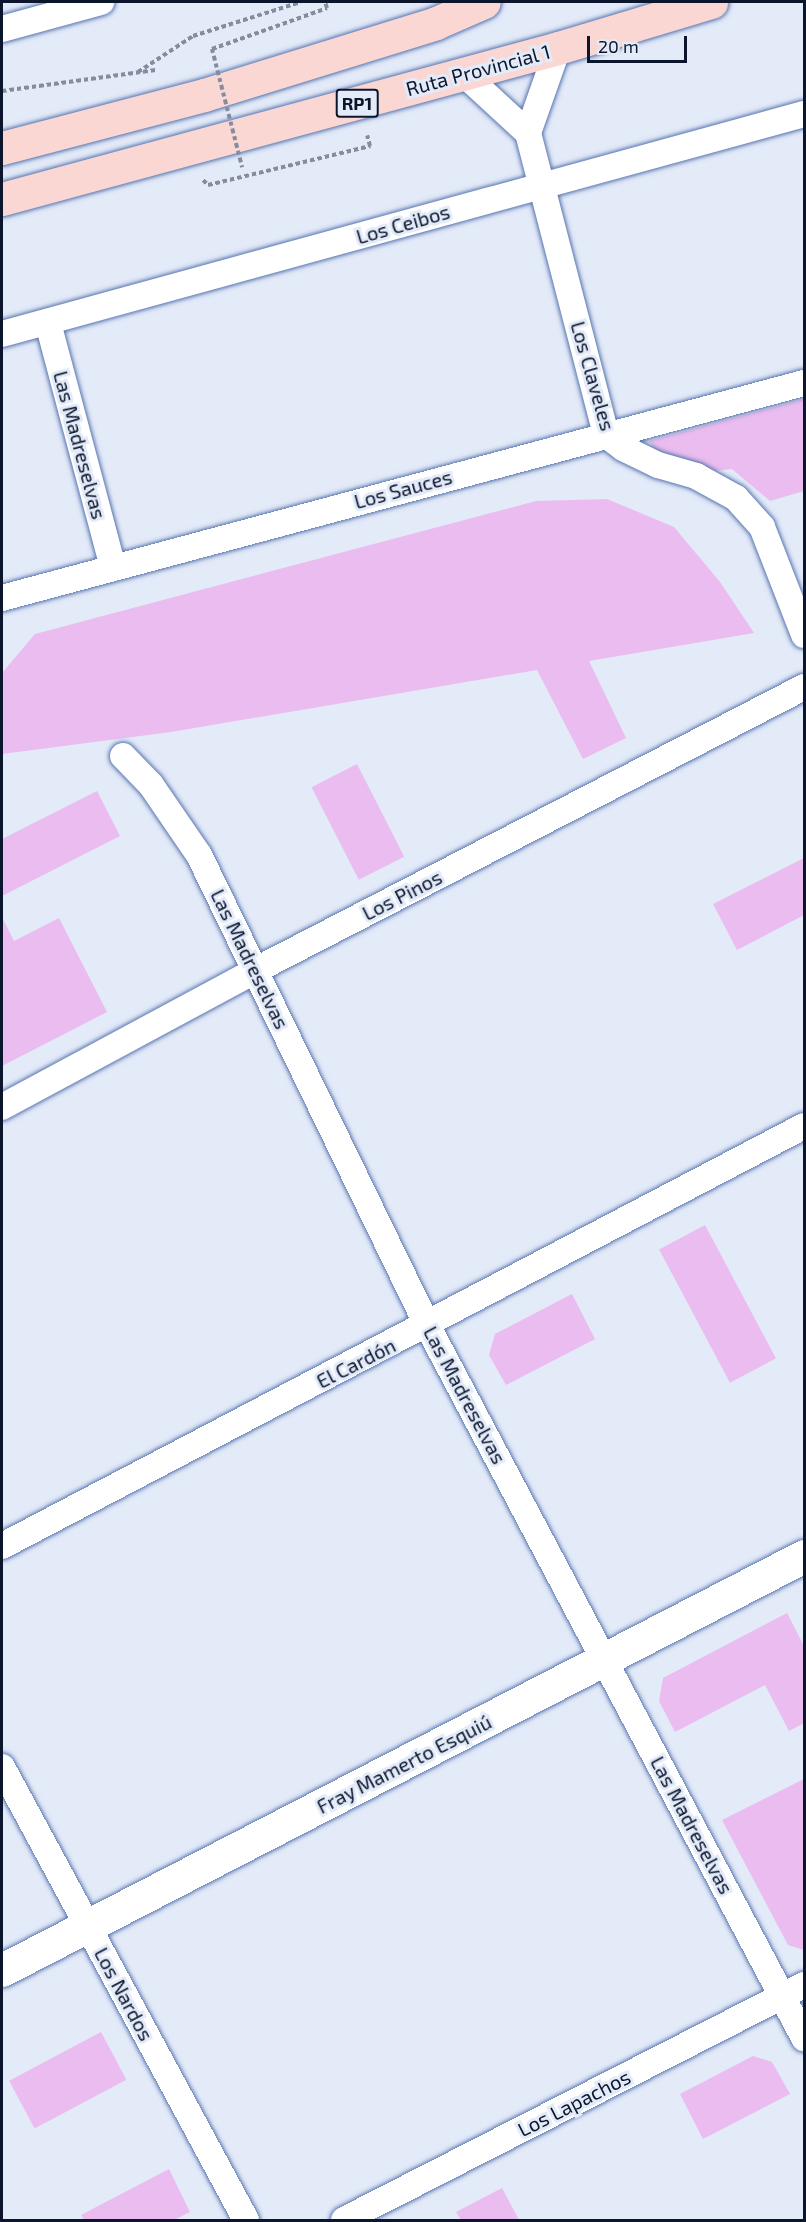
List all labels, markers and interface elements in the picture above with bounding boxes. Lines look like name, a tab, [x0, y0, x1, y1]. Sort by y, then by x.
scale bar	[590, 24, 690, 62]
text: 20 m	[598, 35, 639, 57]
street label: Ruta Provincial 1	[403, 39, 553, 101]
road number: RP1	[334, 88, 380, 118]
street label: Los Ceibos	[353, 199, 453, 249]
street label: Los Claveles	[566, 319, 620, 433]
street label: Las Madreselvas	[49, 368, 111, 522]
street label: Los Sauces	[351, 464, 455, 514]
street label: Los Pinos	[358, 865, 446, 925]
street label: Las Madreselvas	[206, 885, 294, 1033]
street label: Las Madreselvas	[419, 1322, 511, 1468]
street label: El Cardón	[312, 1333, 400, 1393]
street label: Fray Mamerto Esquiú	[312, 1709, 496, 1819]
street label: Las Madreselvas	[646, 1752, 738, 1898]
street label: Los Nardos	[89, 1943, 159, 2045]
street label: Los Lapachos	[514, 2064, 634, 2142]

